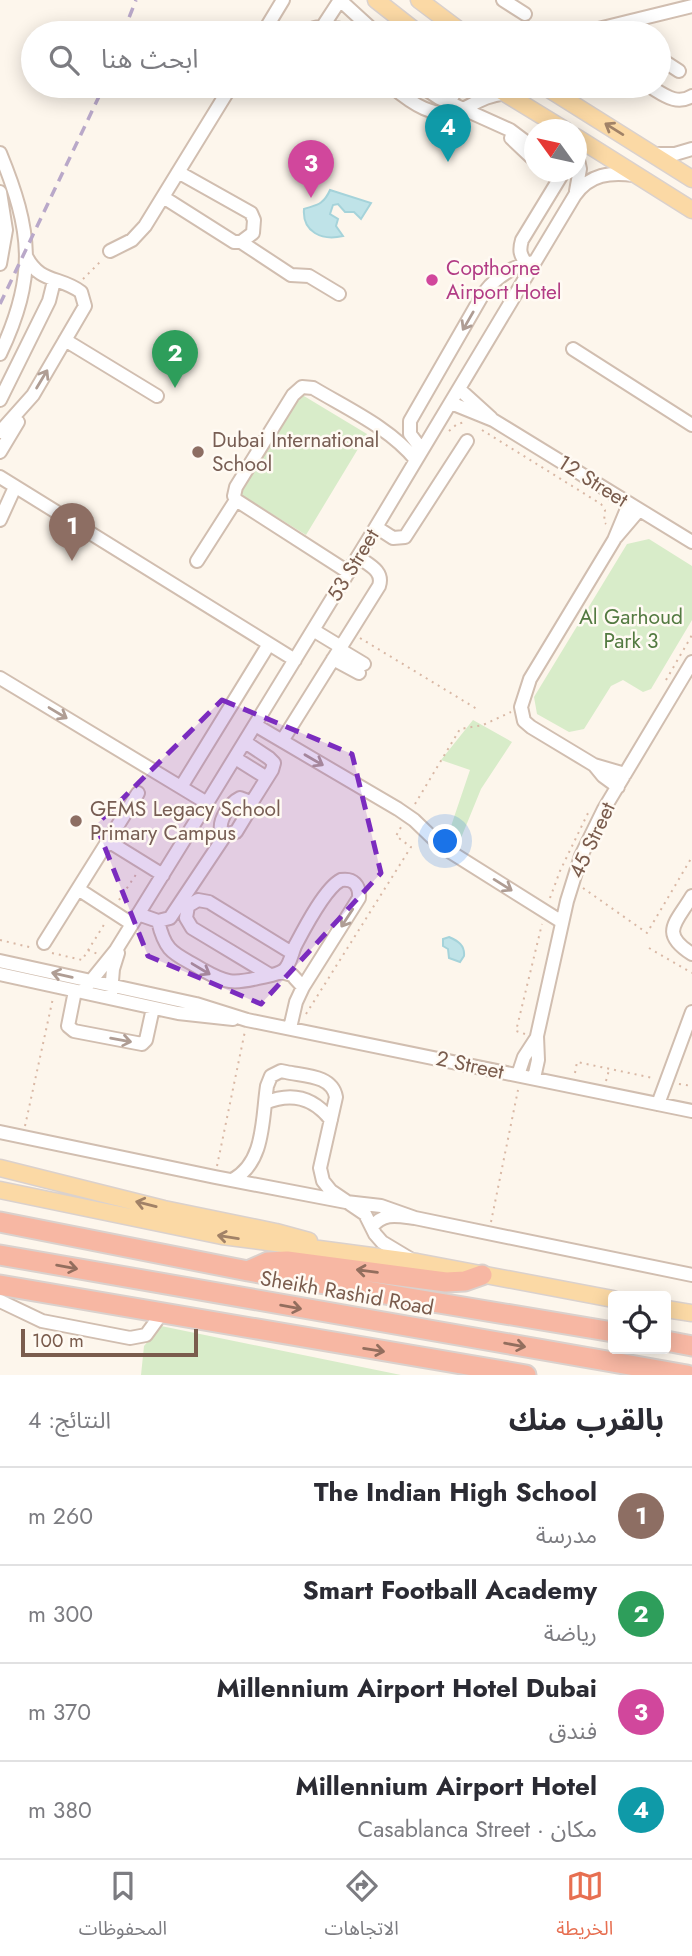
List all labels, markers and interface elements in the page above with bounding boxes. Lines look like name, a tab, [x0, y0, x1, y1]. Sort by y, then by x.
search box	[21, 21, 671, 98]
text: ابحث هنا	[101, 40, 198, 78]
icon: search	[45, 41, 83, 79]
pin: 4	[425, 104, 471, 162]
north arrow	[524, 119, 587, 182]
one-way arrow	[604, 121, 624, 135]
pin: 3	[288, 140, 334, 198]
place label: Copthorne Airport Hotel	[446, 253, 562, 307]
marker: Copthorne Airport Hotel	[424, 272, 440, 288]
one-way arrow	[460, 311, 474, 331]
pin: 2	[152, 330, 198, 388]
one-way arrow	[35, 370, 49, 390]
place label: Dubai International School	[212, 425, 379, 479]
marker: Dubai International School	[190, 444, 206, 460]
street label: 12 Street	[552, 448, 634, 514]
pin: 1	[49, 503, 95, 561]
street label: 53 Street	[320, 523, 386, 607]
park label: Al Garhoud Park 3	[579, 602, 683, 656]
one-way arrow	[48, 706, 68, 720]
one-way arrow	[303, 754, 324, 767]
place label: GEMS Legacy School Primary Campus	[90, 794, 281, 848]
street label: 45 Street	[561, 797, 623, 883]
marker: GEMS Legacy School Primary Campus	[68, 813, 84, 829]
your location	[428, 824, 462, 858]
one-way arrow	[493, 877, 512, 892]
one-way arrow	[340, 908, 355, 927]
one-way arrow	[191, 962, 211, 976]
one-way arrow	[51, 968, 74, 982]
one-way arrow	[109, 1034, 132, 1047]
street label: 2 Street	[433, 1043, 507, 1087]
one-way arrow	[135, 1197, 158, 1210]
one-way arrow	[217, 1230, 240, 1243]
one-way arrow	[55, 1261, 78, 1275]
street label: Sheikh Rashid Road	[258, 1263, 436, 1323]
one-way arrow	[356, 1265, 379, 1278]
map controls	[608, 1291, 671, 1354]
button: locate	[608, 1291, 671, 1354]
one-way arrow	[279, 1300, 302, 1314]
scale bar	[21, 1326, 198, 1358]
text: 100 m	[32, 1327, 84, 1354]
one-way arrow	[503, 1339, 526, 1352]
one-way arrow	[362, 1344, 385, 1357]
text: بالقرب منك	[509, 1398, 664, 1441]
text: النتائج: 4	[28, 1403, 111, 1437]
text: The Indian High School	[314, 1473, 597, 1511]
text: 260 m	[28, 1499, 93, 1533]
text: 1	[635, 1499, 647, 1533]
text: مدرسة	[536, 1518, 597, 1552]
text: Smart Football Academy	[303, 1571, 597, 1609]
text: 300 m	[28, 1597, 93, 1631]
text: 2	[633, 1597, 649, 1631]
text: رياضة	[544, 1616, 597, 1650]
text: Millennium Airport Hotel Dubai	[216, 1669, 597, 1707]
text: 370 m	[28, 1695, 91, 1729]
text: 3	[634, 1695, 648, 1729]
text: فندق	[549, 1714, 597, 1748]
text: Millennium Airport Hotel	[296, 1767, 597, 1805]
text: 380 m	[28, 1793, 92, 1827]
text: 4	[633, 1793, 649, 1827]
text: مكان · Casablanca Street	[358, 1812, 597, 1846]
tab: المحفوظات	[79, 1867, 167, 1949]
tab: الاتجاهات	[325, 1867, 399, 1949]
tab: الخريطة	[556, 1867, 613, 1949]

